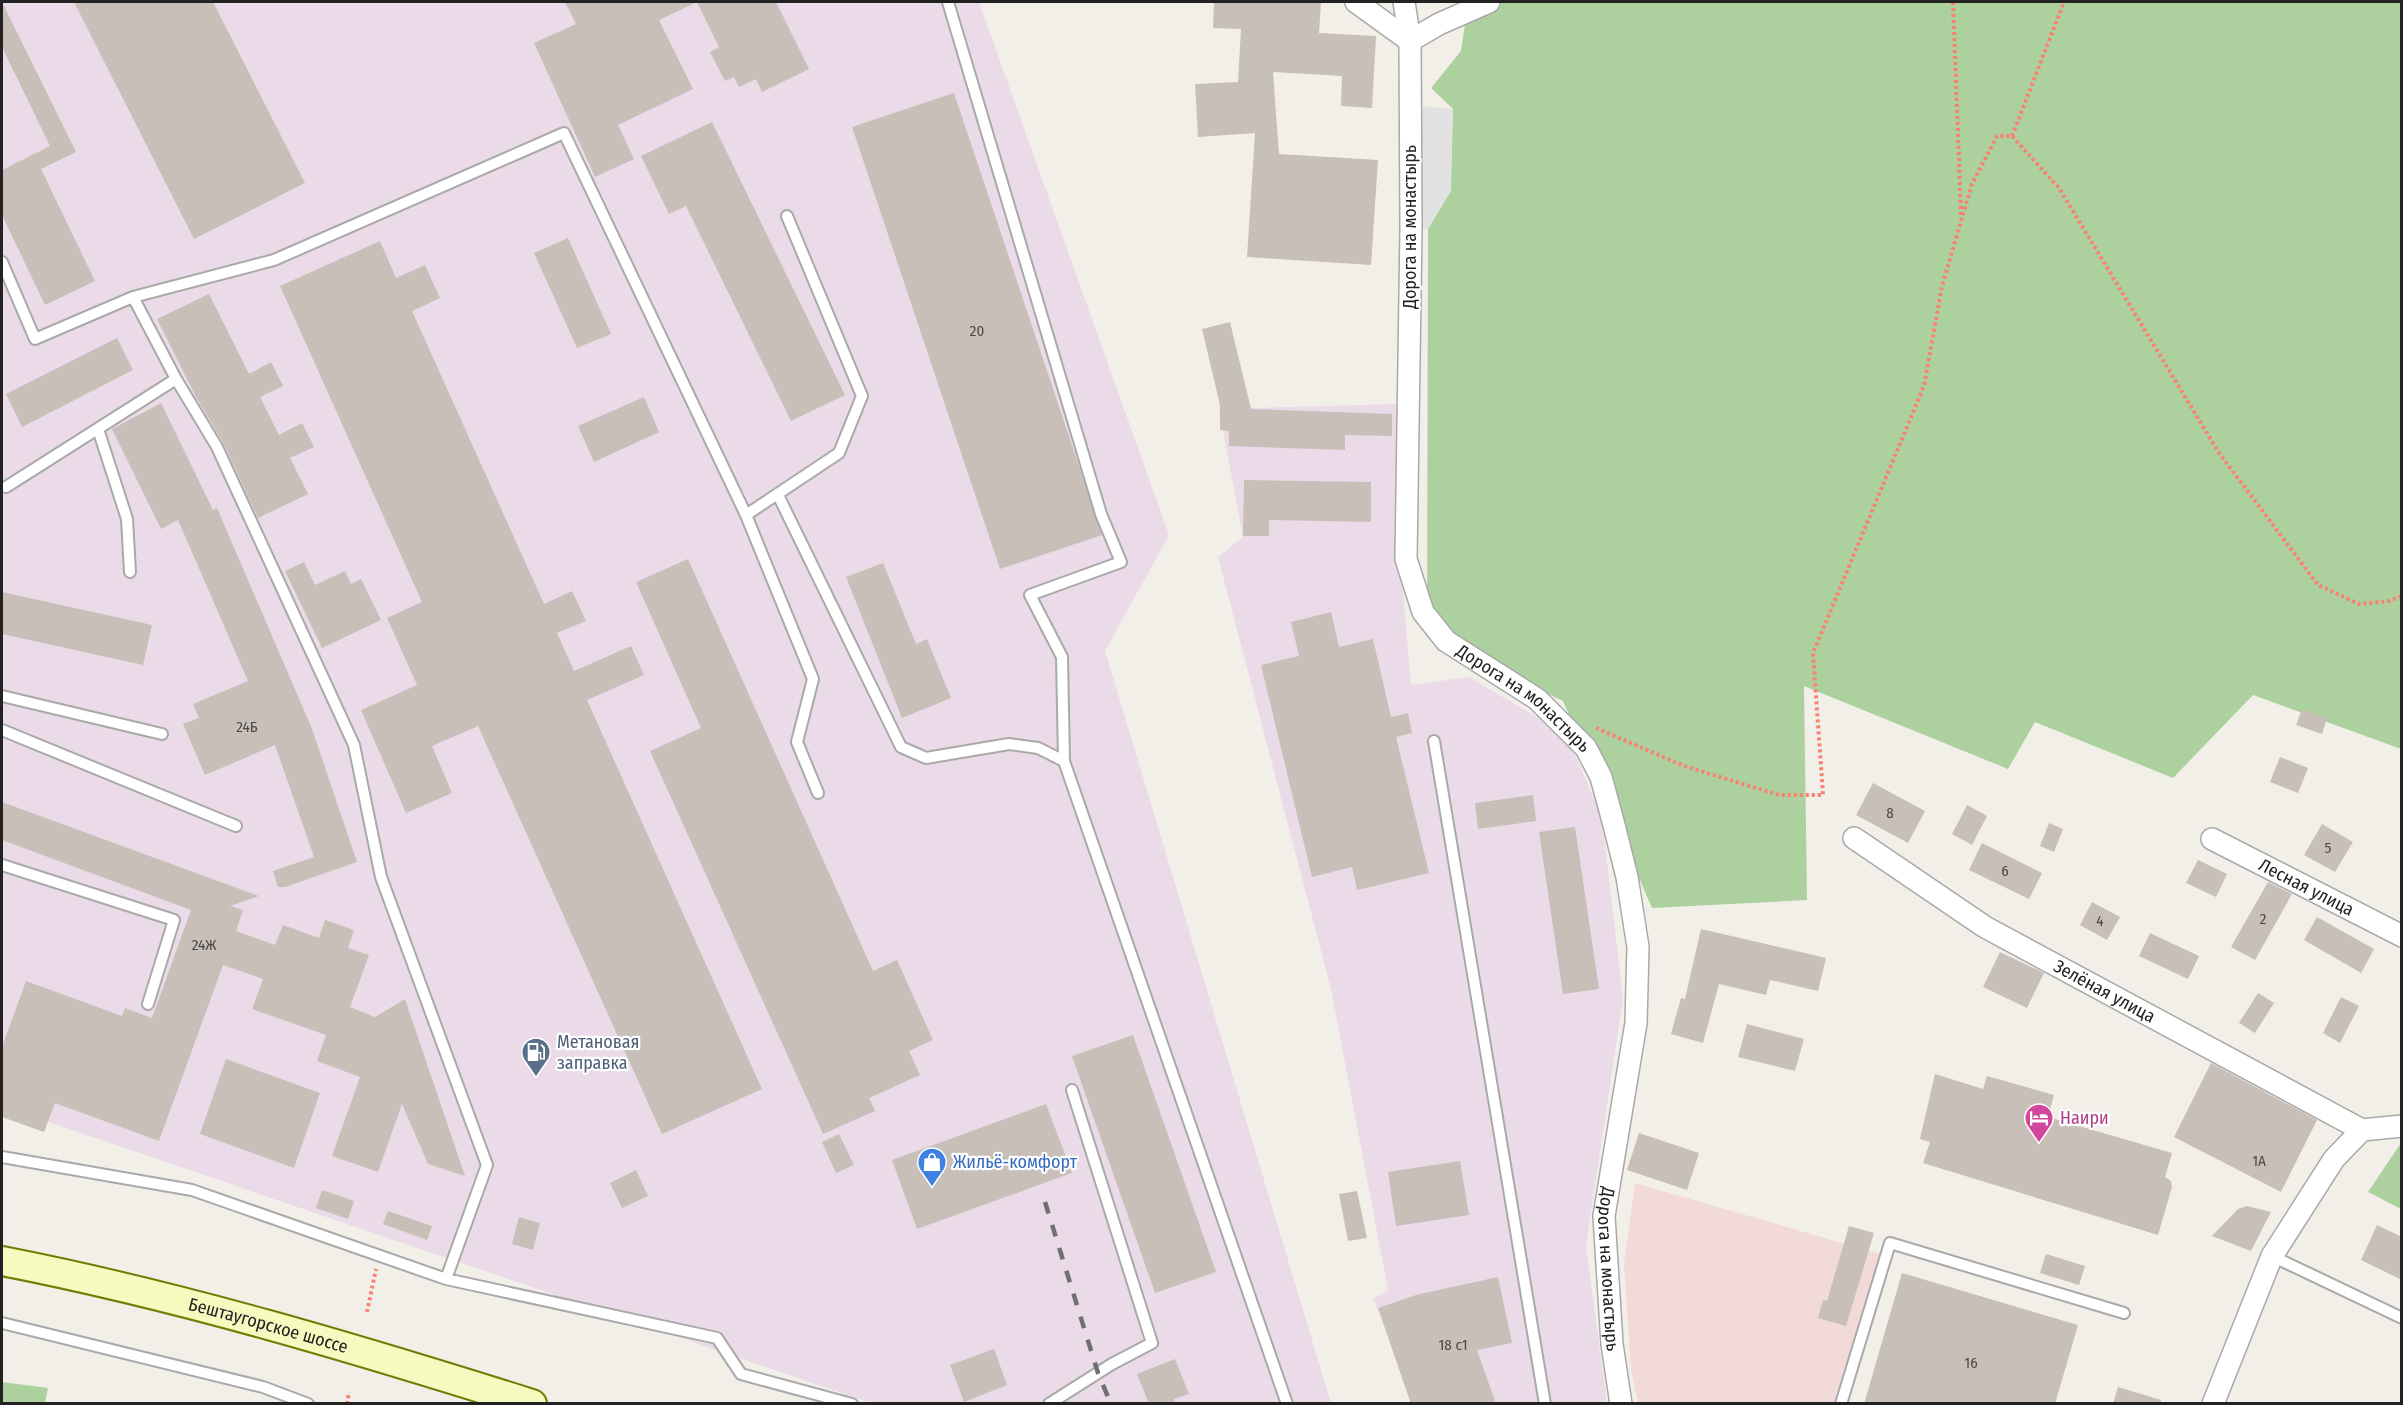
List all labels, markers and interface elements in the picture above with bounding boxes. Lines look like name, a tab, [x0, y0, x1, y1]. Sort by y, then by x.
street label: Дорога на монастырь	[1399, 145, 1421, 310]
house number: 20	[970, 322, 984, 340]
street label: Дорога на монастырь	[1452, 639, 1595, 757]
house number: 24Б	[236, 718, 258, 736]
house number: 8	[1886, 804, 1894, 822]
house number: 5	[2325, 839, 2332, 857]
street label: Лесная улица	[2255, 854, 2358, 921]
house number: 6	[2001, 862, 2009, 880]
house number: 2	[2260, 910, 2267, 928]
house number: 4	[2096, 912, 2104, 930]
house number: 24Ж	[192, 936, 217, 954]
street label: Зелёная улица	[2050, 955, 2159, 1028]
place label: Метановая заправка	[557, 1031, 639, 1074]
fuel station icon: Метановая заправка	[520, 1036, 552, 1078]
hotel icon: Наири	[2023, 1102, 2055, 1144]
place label: Наири	[2060, 1107, 2109, 1129]
shop icon: Жильё-комфорт	[916, 1146, 948, 1188]
place label: Жильё-комфорт	[953, 1151, 1078, 1173]
house number: 1А	[2252, 1152, 2266, 1170]
street label: Дорога на монастырь	[1593, 1185, 1624, 1353]
street label: Бештаугорское шоссе	[186, 1293, 351, 1358]
house number: 18 с1	[1439, 1336, 1467, 1354]
house number: 16	[1964, 1354, 1978, 1372]

